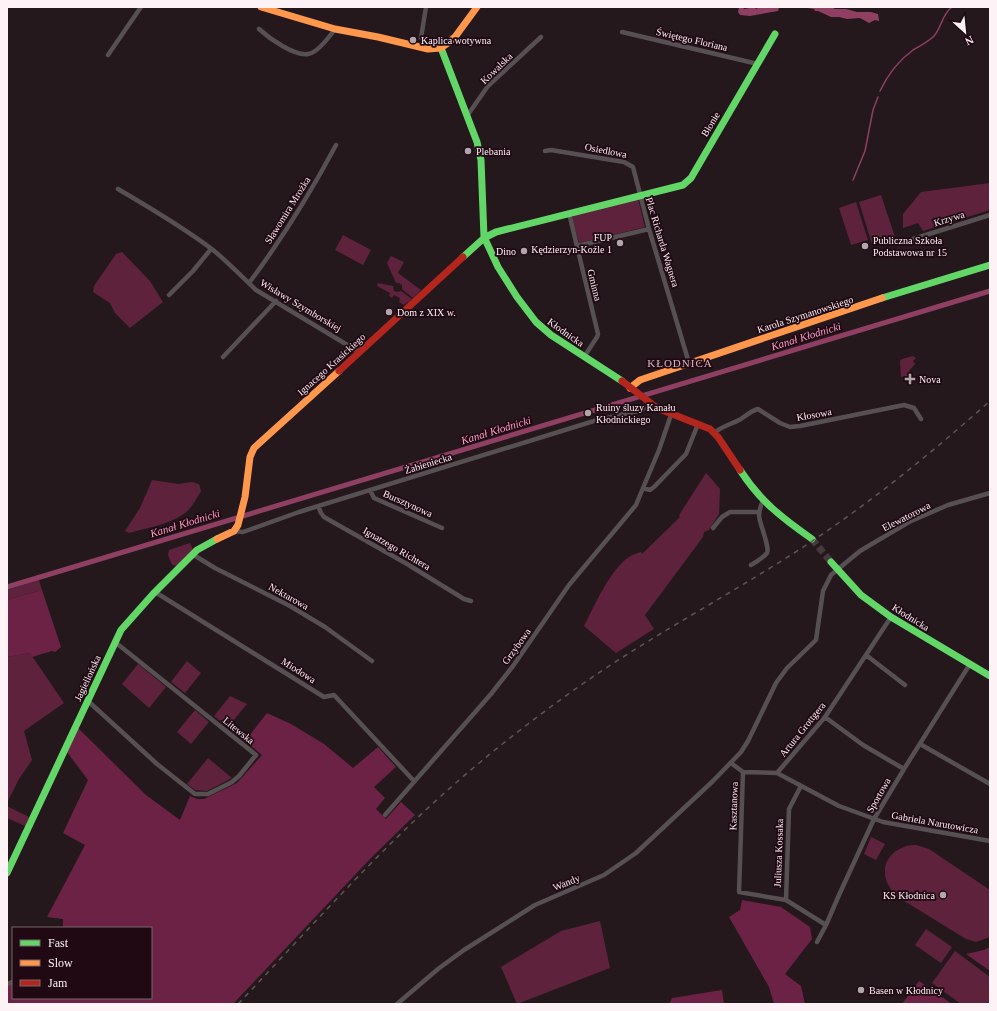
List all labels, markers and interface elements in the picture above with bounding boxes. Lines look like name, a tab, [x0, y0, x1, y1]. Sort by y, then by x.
north arrow	[945, 12, 985, 52]
street label: Świętego Floriana	[655, 26, 729, 53]
text: N	[963, 34, 976, 48]
marker: Kaplica wotywna	[408, 35, 418, 45]
place label: Kaplica wotywna	[421, 35, 492, 46]
street label: Kowalska	[478, 50, 515, 86]
street label: Błonie	[699, 110, 722, 139]
street label: Osiedlowa	[584, 141, 628, 160]
marker: Plebania	[463, 146, 473, 156]
place label: Plebania	[476, 146, 511, 157]
street label: Sławomira Mrożka	[262, 174, 313, 246]
street label: Plac Richarda Wagnera	[644, 196, 682, 289]
street label: Krzywa	[932, 208, 966, 228]
place label: FUP Kędzierzyn-Koźle 1	[531, 232, 612, 255]
place label: Publiczna Szkoła Podstawowa nr 15	[873, 235, 947, 258]
marker: FUP Kędzierzyn-Koźle 1	[615, 238, 625, 248]
marker: Publiczna Szkoła Podstawowa nr 15	[860, 241, 870, 251]
place label: Dino	[496, 246, 516, 257]
marker: Dino	[519, 246, 529, 256]
street label: Gminna	[585, 268, 604, 303]
street label: Wisławy Szymborskiej	[258, 277, 343, 334]
street label: Karola Szymanowskiego	[756, 294, 855, 335]
marker: Dom z XIX w.	[384, 307, 394, 317]
place label: Dom z XIX w.	[397, 307, 456, 318]
street label: Kłodnicka	[545, 316, 586, 349]
water label: Kanał Kłodnicki	[769, 320, 842, 353]
street label: Ignacego Krasickiego	[295, 331, 368, 398]
district label: KŁODNICA	[647, 357, 713, 369]
marker: Nova	[904, 373, 916, 385]
place label: Nova	[919, 374, 941, 385]
place label: Ruiny śluzy Kanału Kłodnickiego	[596, 402, 675, 425]
street label: Kłosowa	[796, 406, 833, 423]
marker: Ruiny śluzy Kanału Kłodnickiego	[583, 408, 593, 418]
water label: Kanał Kłodnicki	[459, 414, 532, 447]
street label: Żabieniecka	[403, 451, 454, 476]
street label: Bursztynowa	[381, 488, 435, 519]
street label: Elewatorowa	[880, 499, 933, 533]
water label: Kanał Kłodnicki	[148, 507, 221, 540]
street label: Ignatzego Richtera	[361, 525, 433, 572]
street label: Nektarowa	[267, 581, 311, 612]
street label: Kłodnicka	[890, 602, 932, 633]
street label: Grzybowa	[500, 626, 533, 666]
street label: Jagiellońska	[72, 653, 103, 703]
street label: Miodowa	[280, 656, 318, 686]
street label: Artura Grottgera	[777, 699, 828, 759]
street label: Litewska	[221, 715, 257, 747]
street label: Sportowa	[864, 775, 893, 815]
street label: Kasztanowa	[727, 781, 740, 831]
street label: Gabriela Narutowicza	[891, 809, 980, 836]
street label: Juliusza Kossaka	[772, 818, 785, 887]
street label: Wandy	[551, 872, 581, 893]
place label: KS Kłodnica	[883, 890, 936, 901]
marker: KS Kłodnica	[938, 890, 948, 900]
legend	[12, 927, 152, 999]
text: Fast	[48, 936, 69, 950]
text: Slow	[48, 956, 73, 970]
text: Jam	[48, 976, 68, 990]
marker: Basen w Kłodnicy	[856, 985, 866, 995]
place label: Basen w Kłodnicy	[869, 985, 943, 996]

